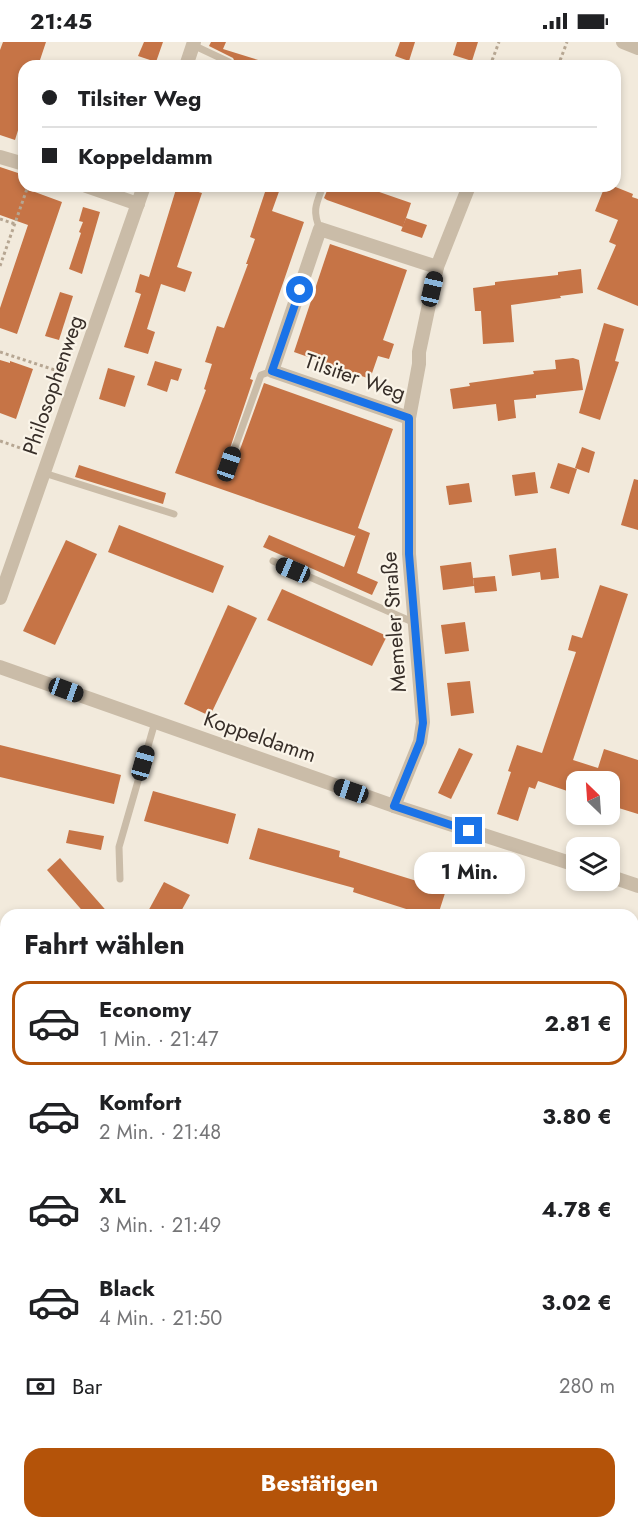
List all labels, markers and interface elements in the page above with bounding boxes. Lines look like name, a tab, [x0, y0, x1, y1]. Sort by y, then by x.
text: 21:45	[30, 5, 92, 37]
text: Tilsiter Weg	[78, 82, 201, 114]
text: Koppeldamm	[78, 140, 213, 172]
car	[419, 269, 445, 309]
route start	[286, 276, 313, 303]
street label: Philosophenweg	[15, 311, 91, 459]
street label: Tilsiter Weg	[300, 346, 410, 408]
car	[215, 444, 243, 484]
street label: Memeler Straße	[374, 551, 414, 693]
car	[273, 555, 313, 585]
car	[46, 675, 86, 705]
street label: Koppeldamm	[200, 704, 320, 770]
car	[129, 743, 157, 783]
north arrow	[566, 771, 620, 825]
map controls	[566, 771, 620, 891]
car	[331, 777, 371, 805]
route end	[455, 817, 482, 844]
button: layers	[566, 837, 620, 891]
callout: 1 Min.	[414, 852, 524, 894]
text: 1 Min.	[441, 858, 498, 887]
text: Fahrt wählen	[24, 925, 185, 964]
text: Economy	[99, 993, 191, 1025]
icon: car	[27, 996, 81, 1050]
text: 2.81 €	[544, 1007, 612, 1039]
text: 1 Min. · 21:47	[99, 1025, 218, 1054]
text: Komfort	[99, 1086, 181, 1118]
icon: car	[27, 1089, 81, 1143]
text: 3.80 €	[542, 1100, 612, 1132]
text: 2 Min. · 21:48	[99, 1118, 221, 1147]
text: XL	[99, 1179, 126, 1211]
icon: car	[27, 1182, 81, 1236]
text: 4.78 €	[541, 1193, 612, 1225]
text: 3 Min. · 21:49	[99, 1211, 221, 1240]
text: Black	[99, 1272, 155, 1304]
icon: car	[27, 1275, 81, 1329]
text: 3.02 €	[542, 1286, 612, 1318]
text: 4 Min. · 21:50	[99, 1304, 222, 1333]
icon: cash	[24, 1370, 57, 1403]
text: Bar	[72, 1370, 102, 1402]
text: 280 m	[559, 1372, 615, 1401]
button: Bestätigen	[24, 1448, 615, 1517]

